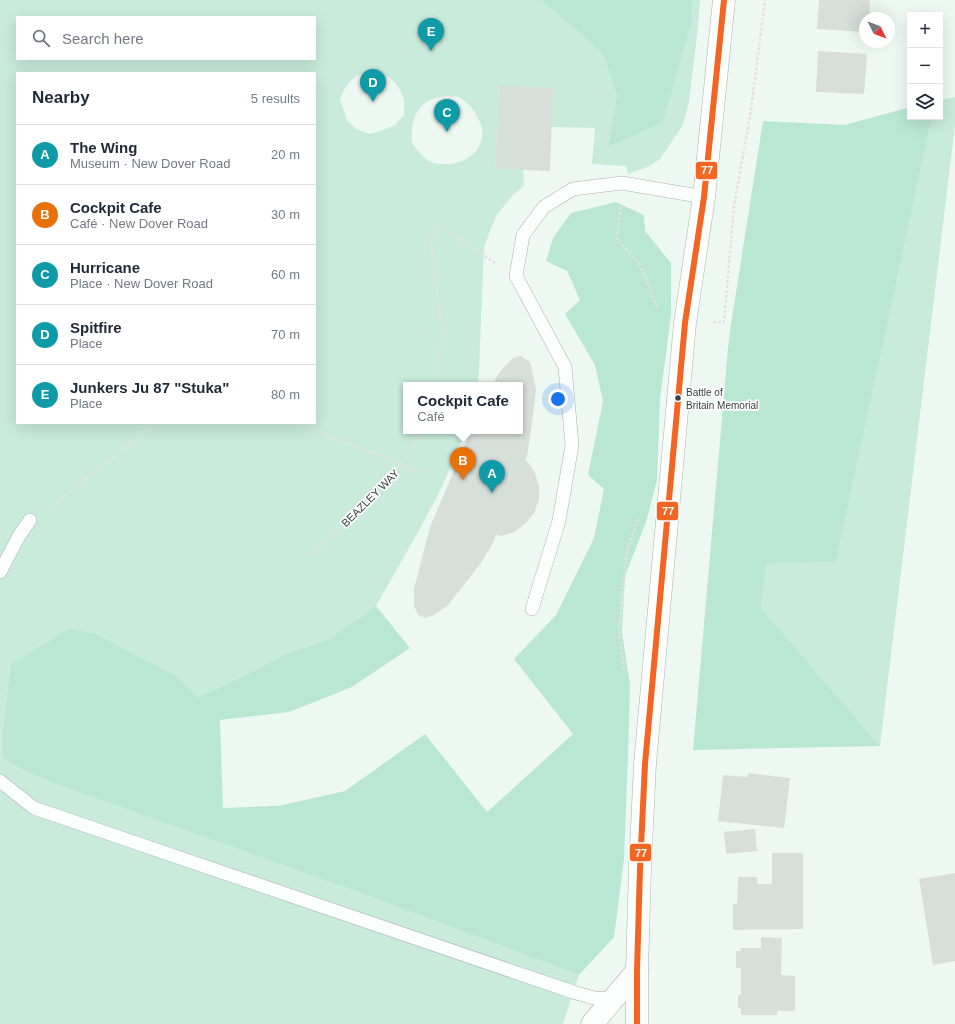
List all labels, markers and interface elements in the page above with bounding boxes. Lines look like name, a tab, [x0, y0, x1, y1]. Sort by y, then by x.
north arrow	[859, 12, 895, 48]
map controls	[907, 12, 943, 120]
button: +	[907, 12, 943, 48]
search box	[16, 16, 316, 60]
pin: E	[418, 18, 444, 51]
icon: search	[30, 27, 52, 49]
text: Search here	[62, 30, 144, 47]
button: −	[907, 48, 943, 84]
pin: D	[360, 69, 386, 102]
button: layers	[907, 84, 943, 120]
text: Nearby	[32, 88, 90, 107]
text: 5 results	[251, 91, 300, 106]
pin: C	[434, 99, 460, 132]
text: The Wing	[70, 139, 137, 156]
text: A	[40, 147, 50, 162]
text: 20 m	[271, 147, 300, 162]
text: Museum · New Dover Road	[70, 156, 230, 171]
line badge: 77	[695, 161, 718, 180]
text: 77	[701, 164, 713, 176]
text: Cockpit Cafe	[70, 199, 162, 216]
text: B	[40, 207, 50, 222]
text: 30 m	[271, 207, 300, 222]
text: Café · New Dover Road	[70, 216, 208, 231]
text: Hurricane	[70, 259, 140, 276]
text: C	[40, 267, 50, 282]
text: 60 m	[271, 267, 300, 282]
text: Place · New Dover Road	[70, 276, 213, 291]
text: Spitfire	[70, 319, 122, 336]
text: D	[40, 327, 50, 342]
text: 70 m	[271, 327, 300, 342]
text: Place	[70, 336, 103, 351]
text: Junkers Ju 87 "Stuka"	[70, 379, 229, 396]
popup	[403, 382, 523, 434]
text: E	[41, 387, 49, 402]
text: 80 m	[271, 387, 300, 402]
place label: Battle of Britain Memorial	[686, 387, 758, 411]
your location	[548, 389, 568, 409]
text: Cockpit Cafe	[417, 392, 509, 409]
marker: Battle of Britain Memorial	[673, 393, 683, 403]
text: Place	[70, 396, 103, 411]
text: Café	[417, 409, 445, 424]
pin: B	[450, 447, 476, 480]
pin: A	[479, 460, 505, 493]
street label: BEAZLEY WAY	[339, 466, 402, 529]
line badge: 77	[656, 501, 679, 521]
text: 77	[662, 505, 674, 517]
line badge: 77	[629, 843, 652, 862]
text: 77	[635, 847, 647, 859]

